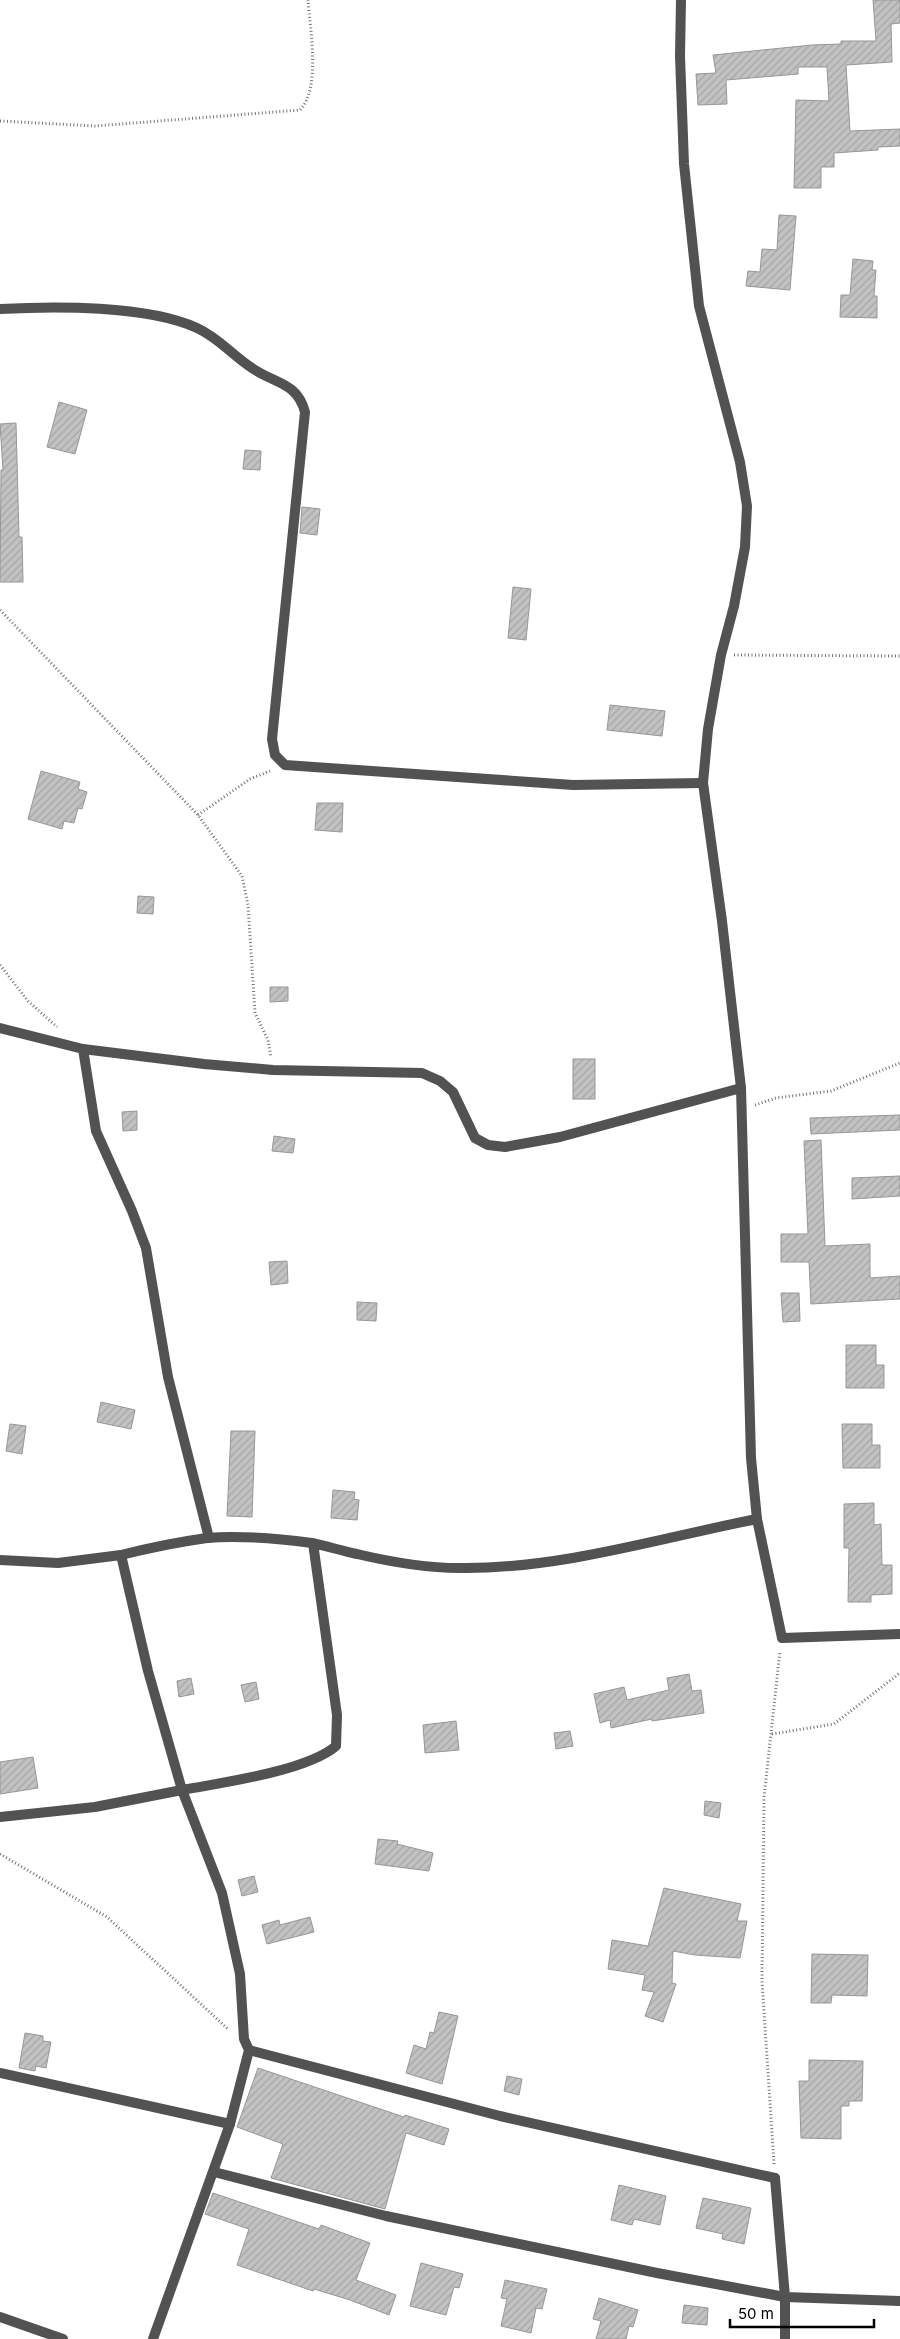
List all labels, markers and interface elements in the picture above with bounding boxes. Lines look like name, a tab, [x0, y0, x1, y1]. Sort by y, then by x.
scale bar	[730, 2296, 874, 2328]
text: 50 m	[738, 2304, 774, 2323]

